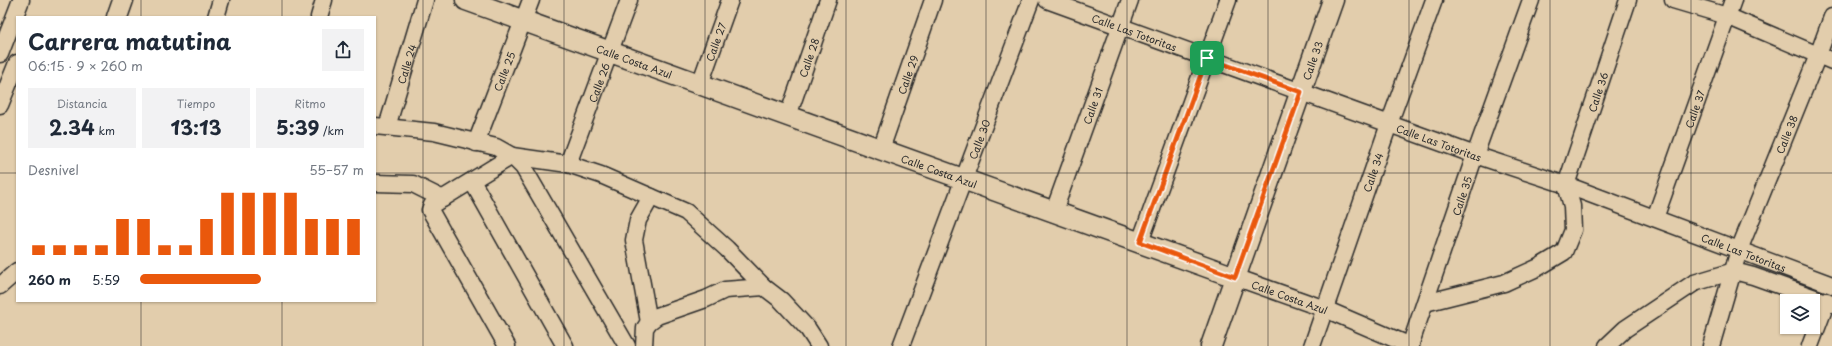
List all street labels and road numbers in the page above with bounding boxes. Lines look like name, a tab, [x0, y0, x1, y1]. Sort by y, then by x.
street label: Calle Las Totoritas	[1090, 9, 1179, 54]
street label: Calle 27	[701, 20, 729, 63]
street label: Calle 28	[794, 36, 822, 79]
street label: Calle 33	[1298, 38, 1326, 82]
street label: Calle Costa Azul	[594, 40, 675, 81]
street label: Calle 24	[393, 42, 419, 86]
street label: Calle 25	[489, 49, 518, 93]
street label: Calle 29	[893, 53, 921, 96]
street label: Calle 26	[584, 60, 613, 104]
street label: Calle 36	[1584, 70, 1611, 114]
street label: Calle 31	[1078, 85, 1105, 126]
street label: Calle 37	[1680, 87, 1708, 130]
street label: Calle 38	[1771, 113, 1800, 156]
street label: Calle 30	[964, 117, 993, 161]
street label: Calle Las Totoritas	[1394, 120, 1484, 164]
street label: Calle Costa Azul	[899, 150, 980, 191]
street label: Calle 34	[1359, 150, 1386, 194]
street label: Calle 35	[1448, 174, 1475, 217]
street label: Calle Las Totoritas	[1699, 229, 1789, 275]
street label: Calle Costa Azul	[1250, 276, 1330, 317]

